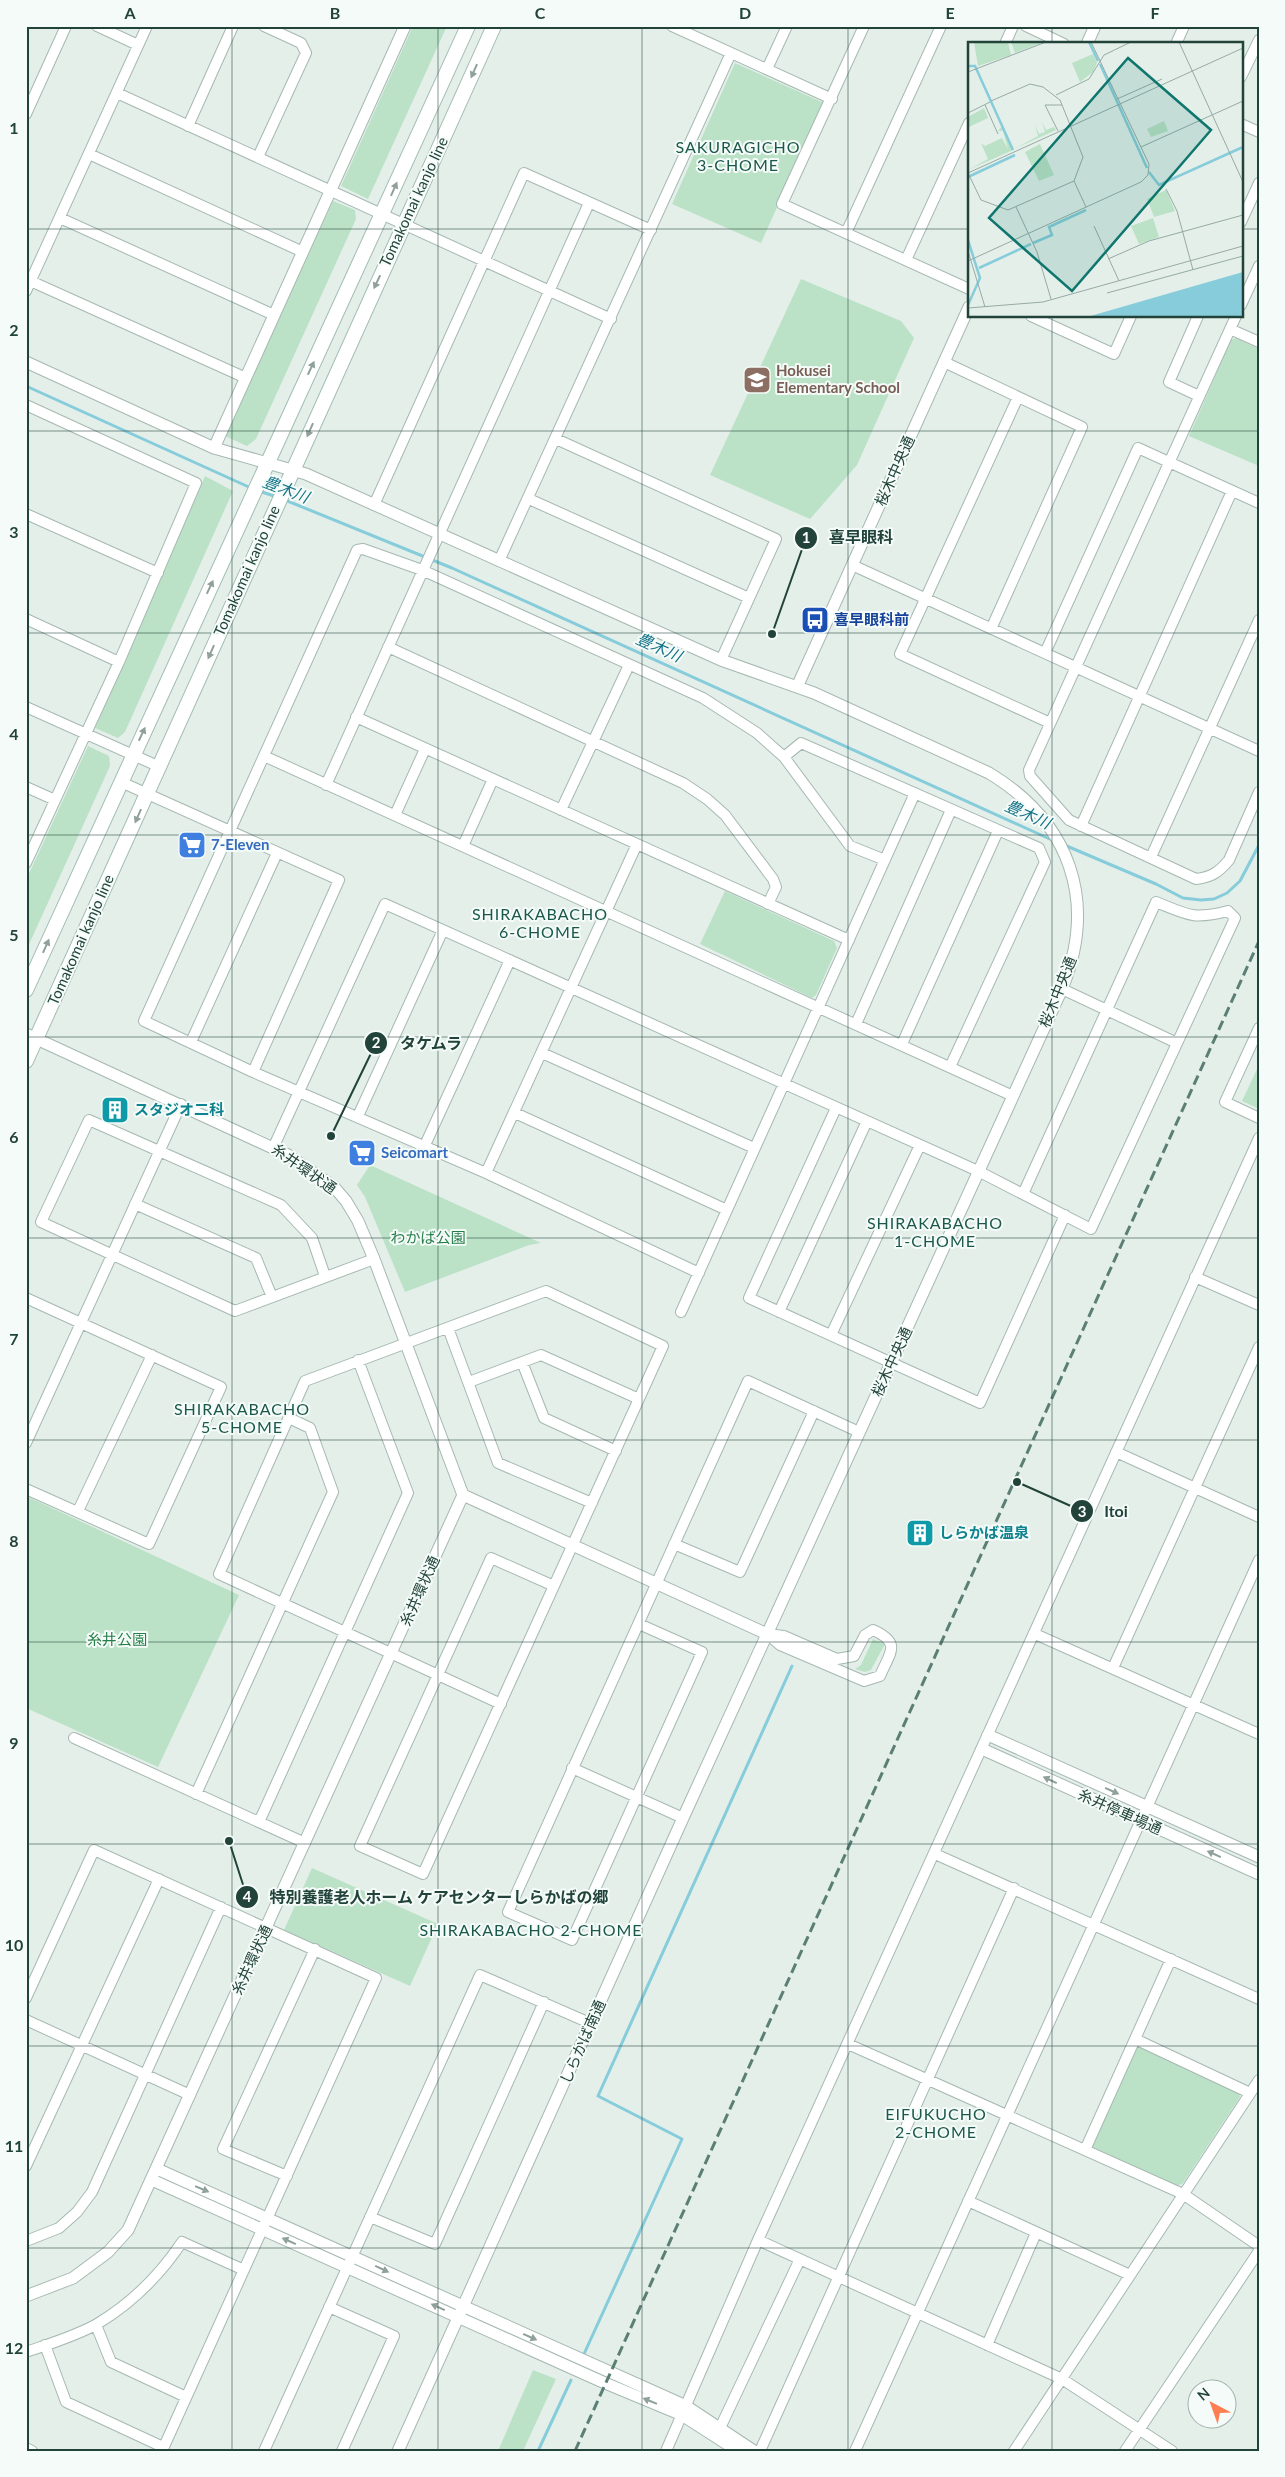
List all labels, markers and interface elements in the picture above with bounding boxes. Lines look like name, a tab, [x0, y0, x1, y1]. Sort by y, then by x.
text: A	[123, 3, 136, 22]
text: B	[330, 3, 340, 22]
text: C	[535, 3, 546, 22]
text: D	[739, 3, 751, 22]
text: E	[945, 3, 955, 22]
text: F	[1150, 3, 1160, 22]
inset map	[968, 42, 1242, 318]
one-way arrow	[470, 64, 478, 78]
text: 1	[9, 118, 19, 137]
street label: Tomakomai kanjo line	[375, 134, 451, 269]
district label: SAKURAGICHO 3-CHOME	[675, 137, 801, 174]
one-way arrow	[391, 182, 399, 196]
one-way arrow	[373, 275, 381, 289]
text: 2	[9, 320, 19, 339]
one-way arrow	[307, 361, 315, 375]
place label: Hokusei Elementary School	[776, 361, 900, 396]
school or university icon: Hokusei Elementary School	[742, 365, 772, 395]
one-way arrow	[306, 423, 314, 437]
street label: 桜木中央通	[871, 433, 918, 509]
water label: 豊木川	[260, 471, 314, 507]
street label: Tomakomai kanjo line	[209, 502, 283, 639]
text: 3	[9, 522, 19, 541]
callout: 喜早眼科	[794, 522, 903, 553]
text: 喜早眼科	[829, 527, 893, 546]
text: 1	[802, 528, 810, 546]
one-way arrow	[207, 580, 215, 594]
bus stop icon: 喜早眼科前	[800, 605, 830, 635]
place label: 喜早眼科前	[834, 610, 909, 628]
water label: 豊木川	[633, 628, 687, 666]
one-way arrow	[207, 645, 215, 659]
text: 4	[9, 724, 19, 743]
one-way arrow	[139, 727, 147, 741]
water label: 豊木川	[1002, 795, 1056, 833]
one-way arrow	[133, 809, 141, 823]
supermarket icon: 7-Eleven	[177, 830, 207, 860]
place label: 7-Eleven	[211, 835, 270, 853]
street label: Tomakomai kanjo line	[43, 871, 117, 1008]
district label: SHIRAKABACHO 6-CHOME	[472, 904, 608, 941]
text: 5	[9, 925, 19, 944]
one-way arrow	[43, 939, 51, 953]
street label: 桜木中央通	[1035, 953, 1079, 1030]
callout: タケムラ	[364, 1027, 473, 1058]
text: 2	[372, 1033, 381, 1051]
text: タケムラ	[400, 1033, 462, 1052]
building icon: スタジオ二科	[100, 1095, 130, 1125]
place label: スタジオ二科	[134, 1100, 224, 1118]
text: 6	[9, 1127, 19, 1146]
supermarket icon: Seicomart	[347, 1138, 377, 1168]
street label: 糸井環状通	[269, 1139, 340, 1197]
place label: Seicomart	[381, 1143, 449, 1161]
district label: SHIRAKABACHO 1-CHOME	[867, 1213, 1003, 1250]
park label: わかば公園	[390, 1228, 466, 1246]
street label: 桜木中央通	[867, 1324, 915, 1399]
text: 7	[9, 1329, 19, 1348]
district label: SHIRAKABACHO 5-CHOME	[174, 1399, 310, 1436]
callout: Itoi	[1069, 1496, 1138, 1527]
text: Itoi	[1104, 1501, 1128, 1520]
text: 3	[1078, 1502, 1086, 1520]
building icon: しらかば温泉	[905, 1518, 935, 1548]
place label: しらかば温泉	[939, 1523, 1029, 1541]
text: 8	[9, 1531, 19, 1550]
street label: 糸井環状通	[396, 1553, 443, 1629]
park label: 糸井公園	[87, 1630, 147, 1648]
text: 9	[9, 1733, 19, 1752]
one-way arrow	[1043, 1776, 1057, 1784]
street label: 糸井停車場通	[1076, 1785, 1165, 1838]
one-way arrow	[1105, 1787, 1119, 1795]
one-way arrow	[1207, 1850, 1221, 1858]
callout: 特別養護老人ホーム ケアセンターしらかばの郷	[234, 1882, 619, 1913]
text: 4	[243, 1887, 252, 1905]
text: 特別養護老人ホーム ケアセンターしらかばの郷	[269, 1887, 609, 1906]
district label: SHIRAKABACHO 2-CHOME	[419, 1920, 643, 1939]
street label: 糸井環状通	[227, 1922, 275, 1997]
text: 10	[5, 1935, 23, 1954]
street label: しらかば南通	[556, 1997, 609, 2086]
district label: EIFUKUCHO 2-CHOME	[885, 2104, 987, 2141]
text: 11	[5, 2136, 23, 2155]
one-way arrow	[195, 2185, 209, 2193]
one-way arrow	[282, 2236, 296, 2244]
one-way arrow	[375, 2265, 389, 2273]
one-way arrow	[431, 2302, 445, 2310]
one-way arrow	[523, 2333, 537, 2341]
text: 12	[5, 2338, 23, 2357]
north arrow	[1188, 2380, 1238, 2430]
text: N	[1193, 2384, 1213, 2404]
one-way arrow	[643, 2397, 657, 2405]

